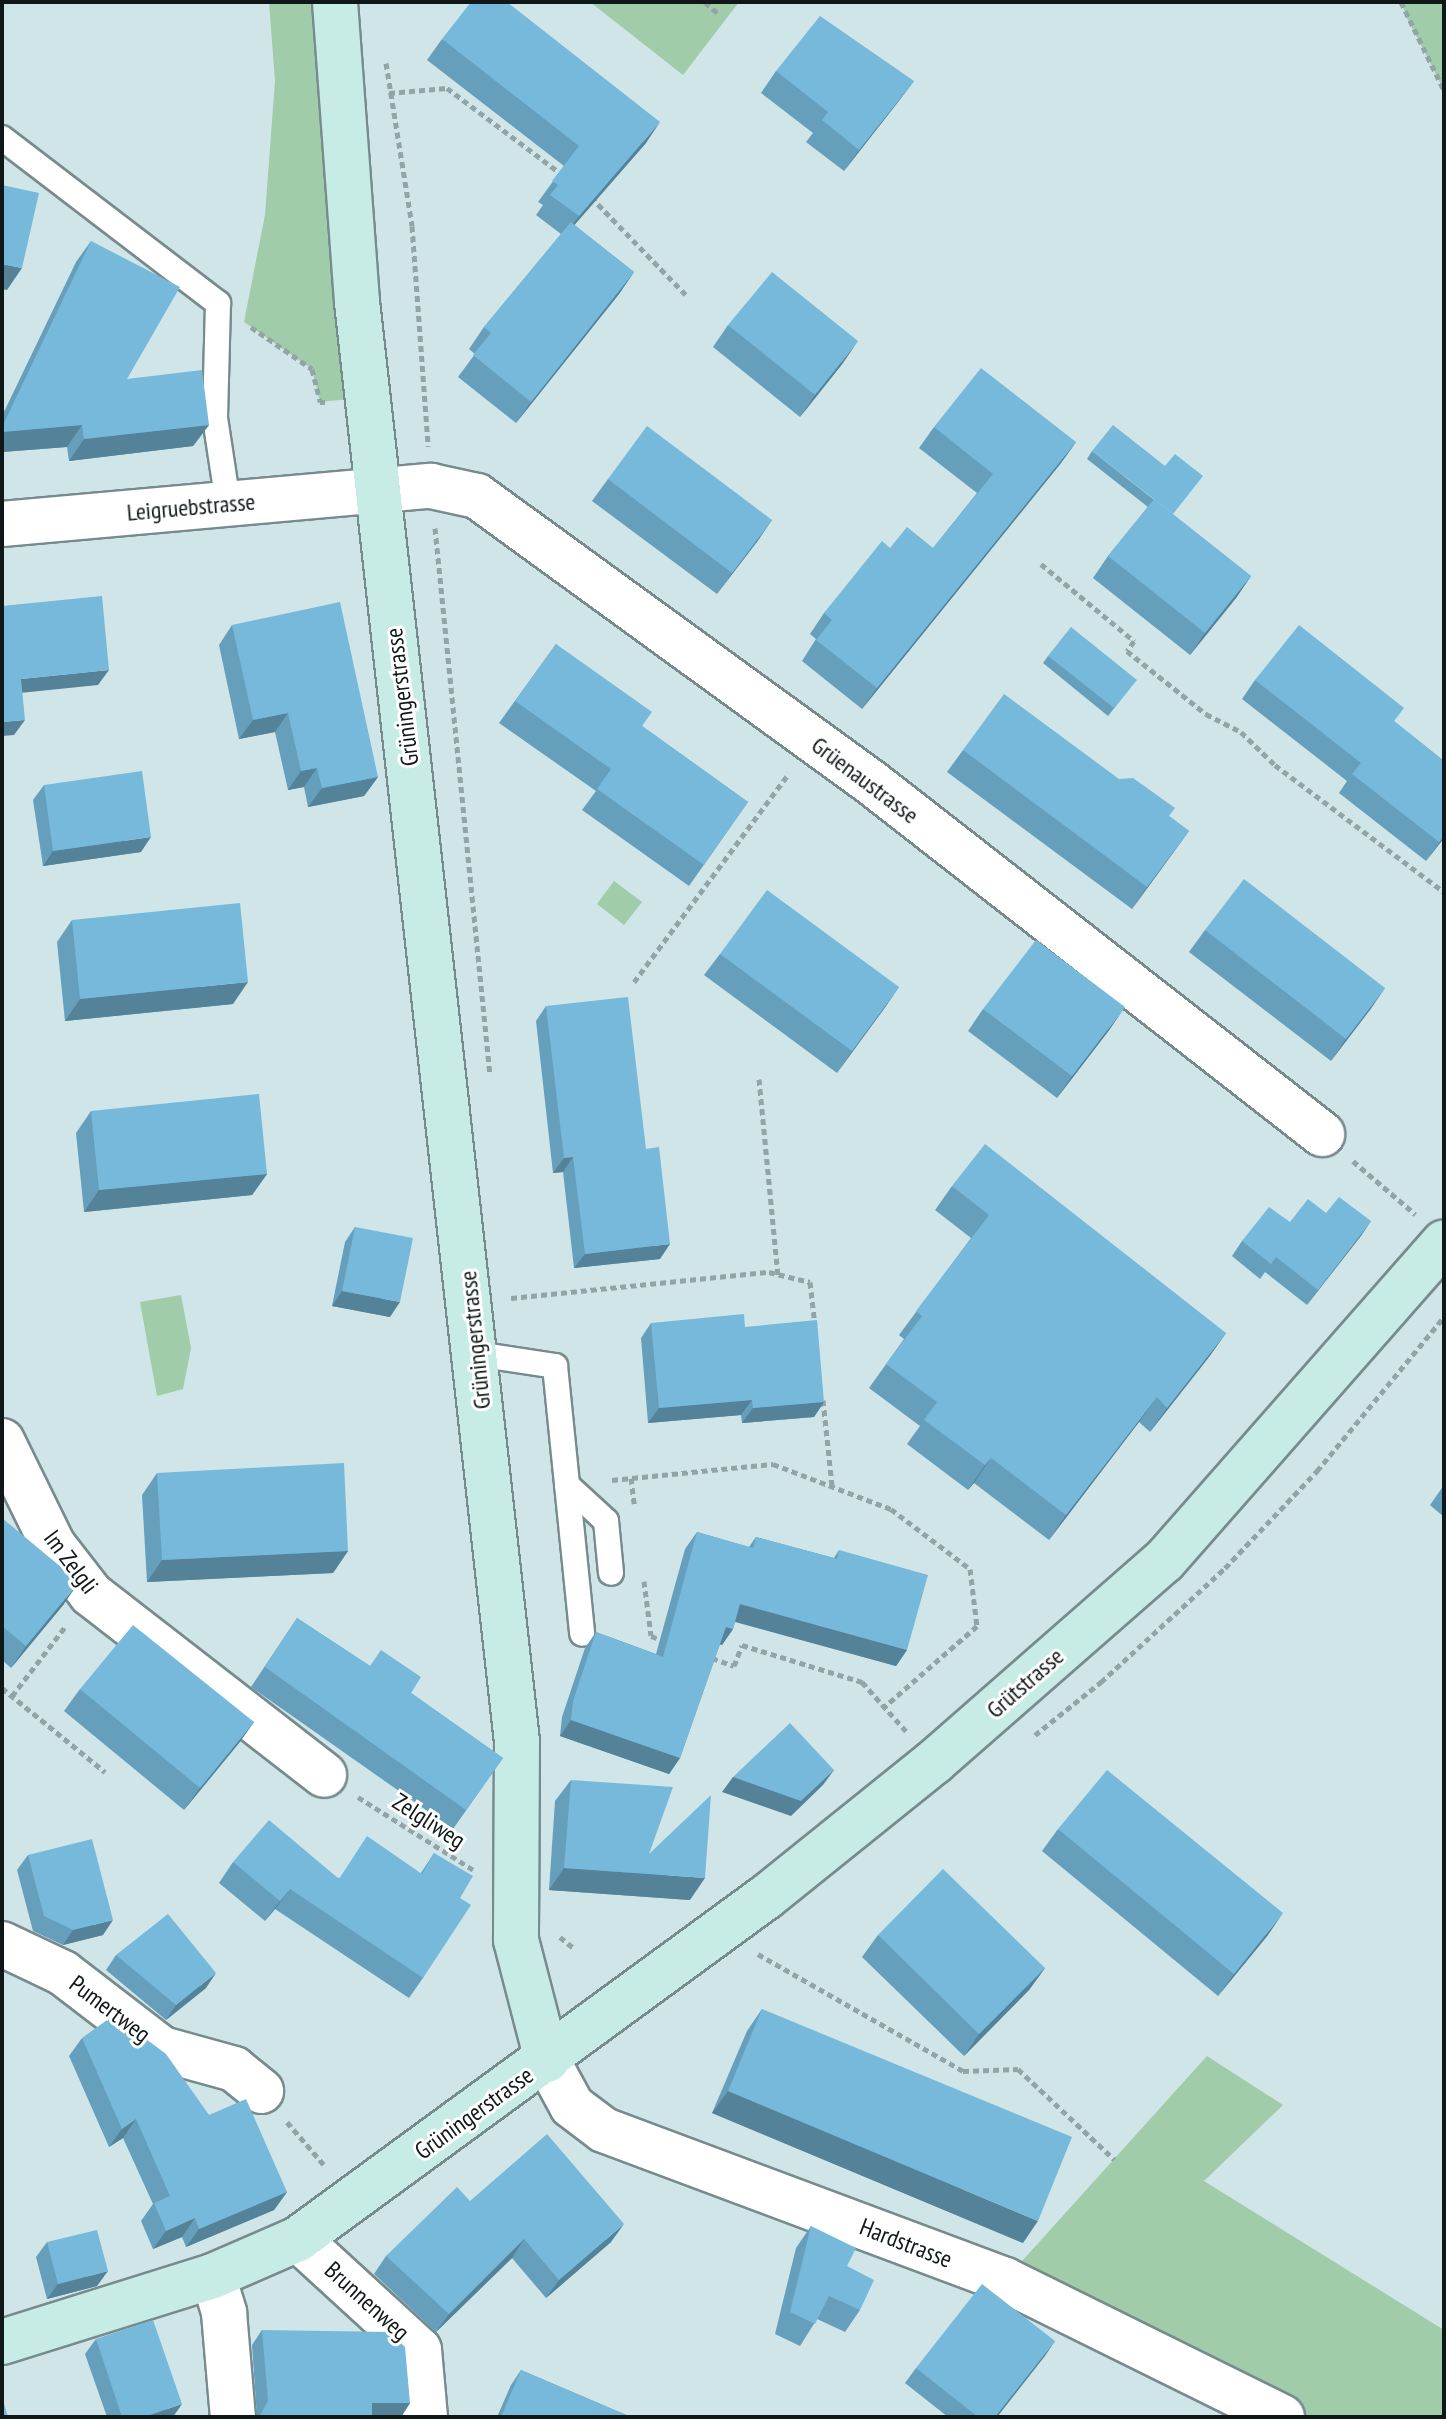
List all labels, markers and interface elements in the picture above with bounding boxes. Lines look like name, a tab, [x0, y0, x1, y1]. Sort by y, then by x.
street label: Leigruebstrasse	[126, 487, 256, 527]
street label: Grüningerstrasse	[379, 626, 425, 768]
street label: Grüenaustrasse	[806, 730, 924, 830]
street label: Grüningerstrasse	[453, 1269, 497, 1411]
street label: Im Zelgli	[38, 1524, 104, 1600]
street label: Grütstrasse	[981, 1642, 1069, 1724]
street label: Zelgliweg	[387, 1787, 471, 1855]
street label: Pumertweg	[64, 1969, 156, 2049]
street label: Grüningerstrasse	[409, 2061, 539, 2165]
street label: Hardstrasse	[856, 2212, 956, 2274]
street label: Brunnenweg	[319, 2256, 415, 2346]

